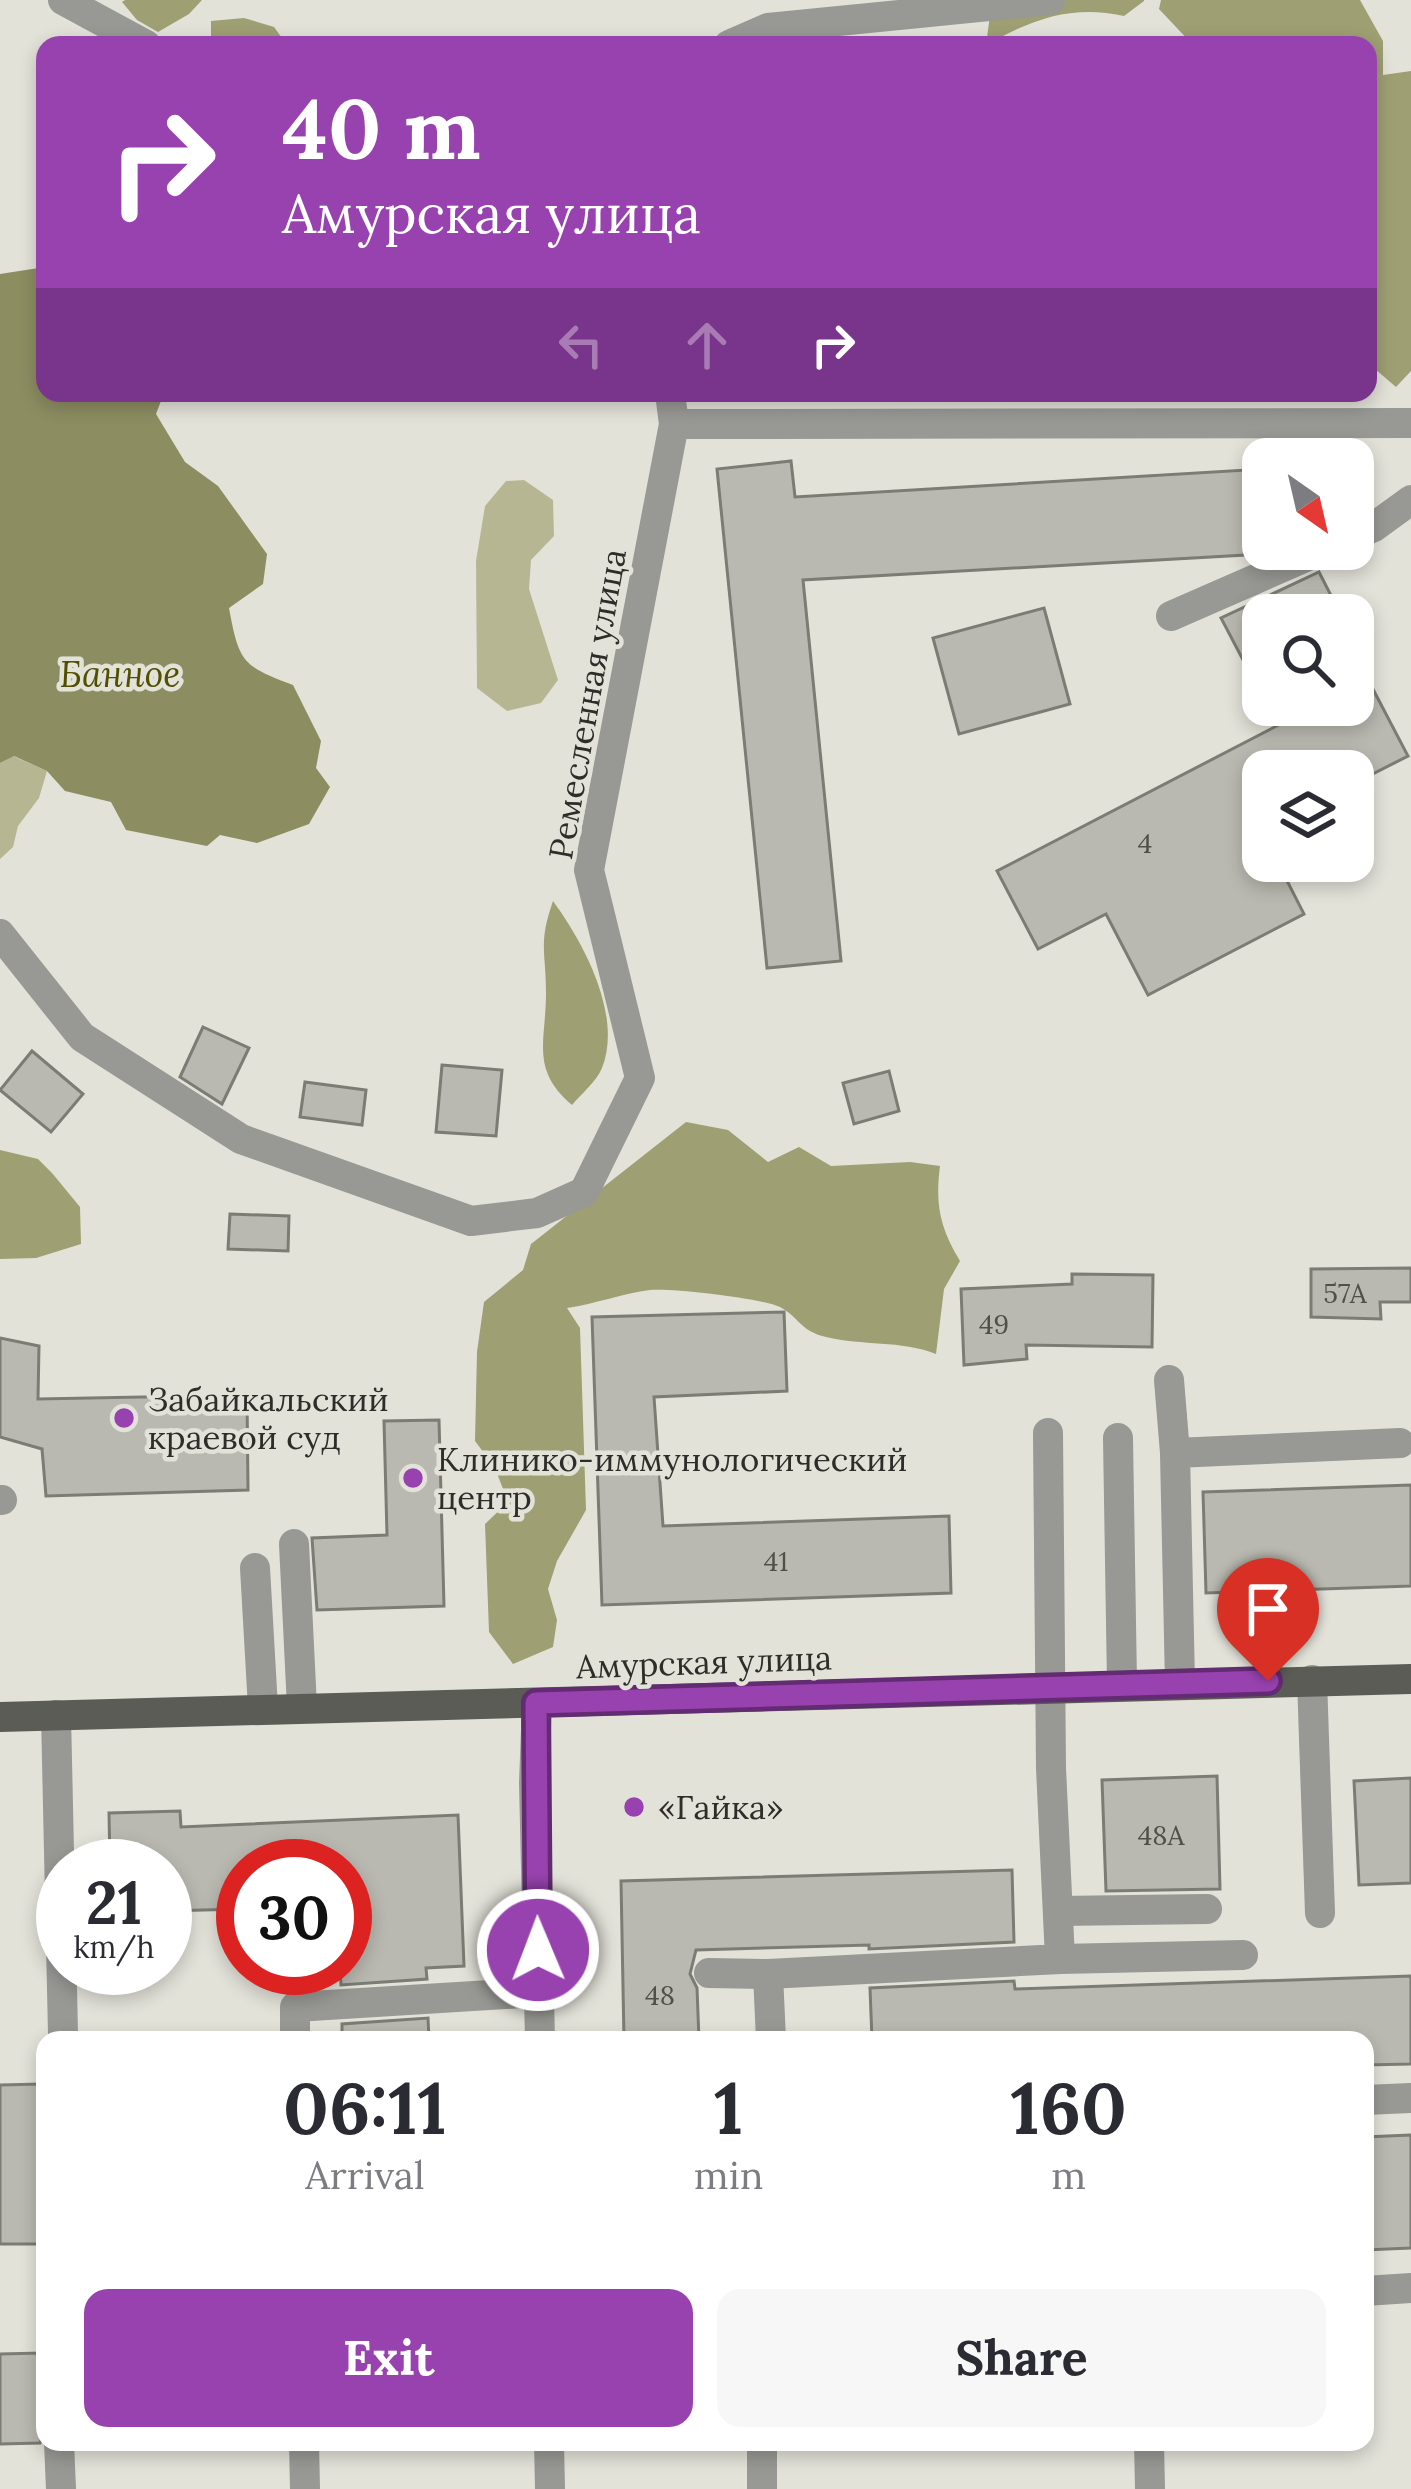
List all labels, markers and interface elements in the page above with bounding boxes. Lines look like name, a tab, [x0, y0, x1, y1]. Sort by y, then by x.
text: 40 m	[282, 74, 481, 182]
icon: right	[84, 84, 240, 240]
text: Амурская улица	[282, 179, 701, 248]
icon: left	[548, 312, 614, 378]
icon: ahead	[674, 312, 740, 378]
icon: right	[800, 312, 866, 378]
north arrow	[1242, 438, 1374, 570]
map controls	[1242, 438, 1374, 882]
street label: Ремесленная улица	[539, 545, 635, 863]
button: search	[1242, 594, 1374, 726]
water label: Банное	[60, 651, 180, 697]
button: layers	[1242, 750, 1374, 882]
house number: 4	[1138, 826, 1152, 860]
house number: 57А	[1323, 1276, 1368, 1310]
house number: 49	[979, 1307, 1009, 1341]
place label: Забайкальский краевой суд	[148, 1378, 389, 1458]
marker: Забайкальский краевой суд	[111, 1405, 137, 1431]
place label: Клинико-иммунологический центр	[437, 1438, 907, 1518]
marker: Клинико-иммунологический центр	[400, 1465, 426, 1491]
house number: 41	[764, 1544, 788, 1578]
pin	[1217, 1558, 1319, 1681]
icon: arrive	[1235, 1576, 1301, 1642]
street label: Амурская улица	[574, 1637, 833, 1687]
place label: «Гайка»	[658, 1786, 784, 1828]
marker: «Гайка»	[621, 1794, 647, 1820]
house number: 48А	[1138, 1818, 1185, 1852]
speed limit sign: 30	[216, 1839, 372, 1995]
text: 21	[86, 1864, 142, 1940]
position arrow	[475, 1887, 601, 2013]
text: km/h	[73, 1928, 155, 1966]
house number: 48	[645, 1978, 675, 2012]
text: 06:11	[283, 2062, 447, 2154]
text: 1	[714, 2062, 743, 2154]
text: 160	[1010, 2062, 1127, 2154]
text: Arrival	[305, 2150, 425, 2200]
text: min	[694, 2150, 763, 2200]
text: m	[1051, 2150, 1086, 2200]
button: Exit	[84, 2289, 693, 2427]
button: Share	[717, 2289, 1326, 2427]

